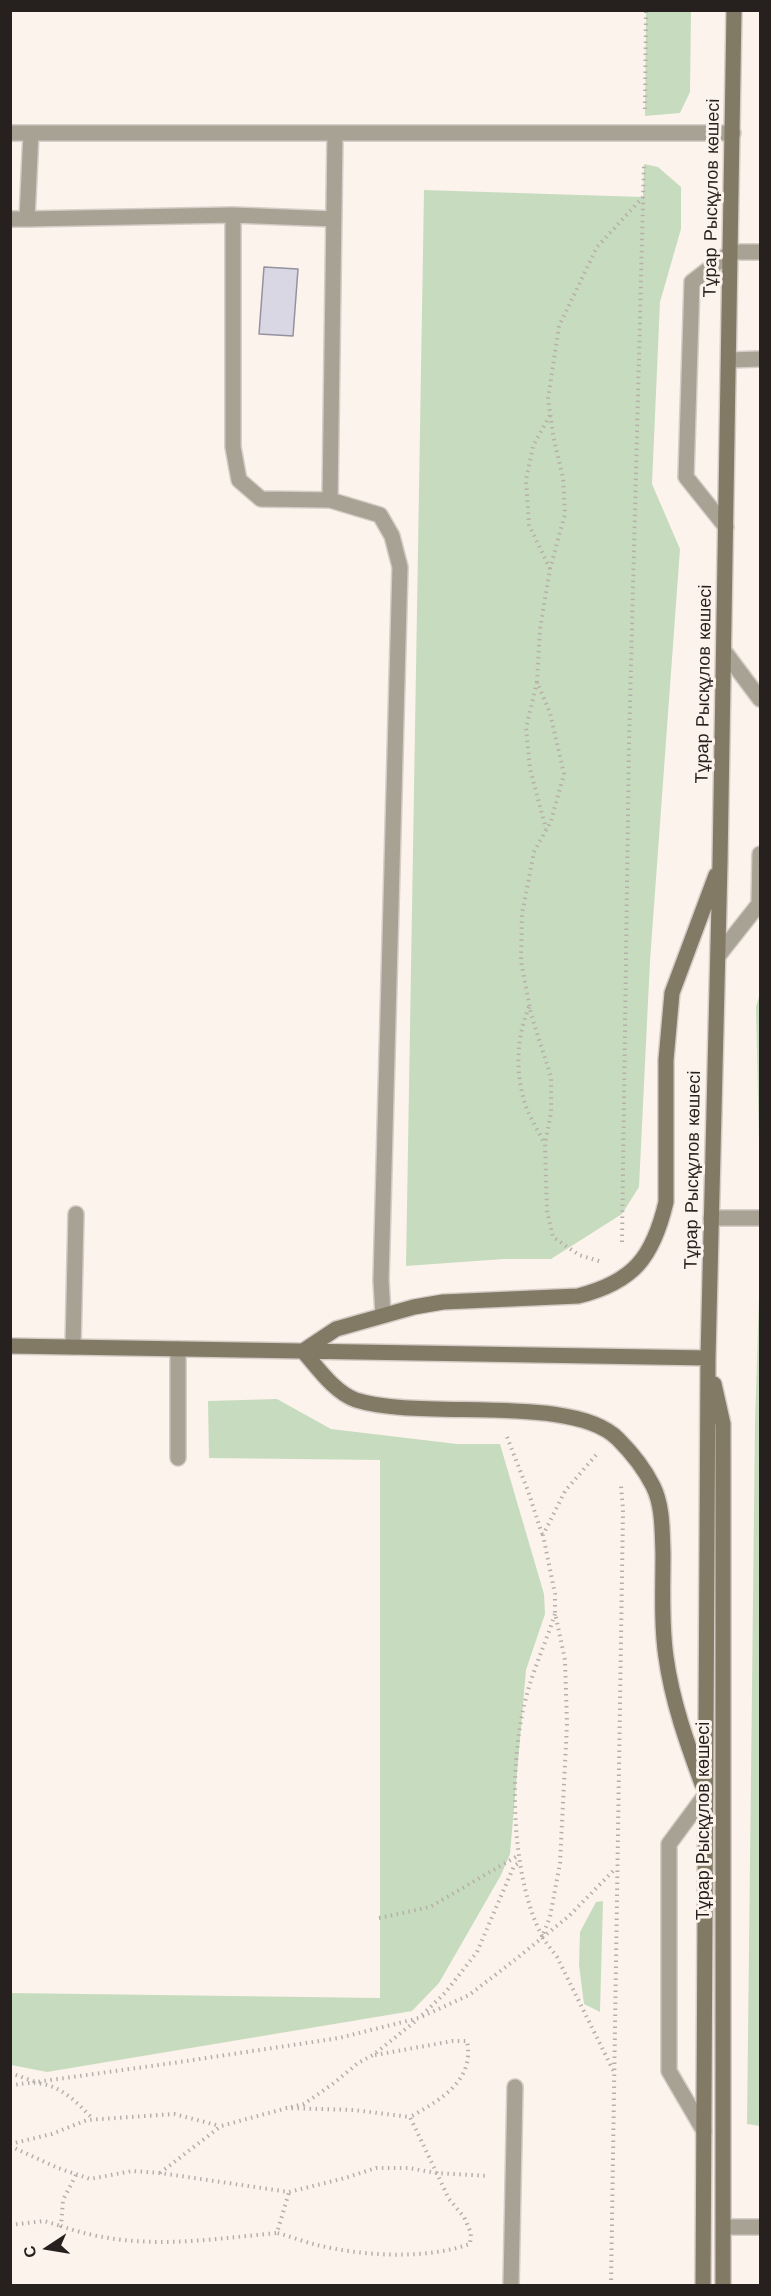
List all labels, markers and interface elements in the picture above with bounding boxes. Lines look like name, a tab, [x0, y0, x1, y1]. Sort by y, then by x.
street label: Тұрар Рысқұлов көшесі	[699, 98, 725, 298]
street label: Тұрар Рысқұлов көшесі	[691, 584, 717, 784]
street label: Тұрар Рысқұлов көшесі	[680, 1070, 706, 1270]
street label: Тұрар Рысқұлов көшесі	[693, 1722, 715, 1920]
north arrow	[18, 2218, 78, 2278]
text: С	[19, 2244, 40, 2259]

